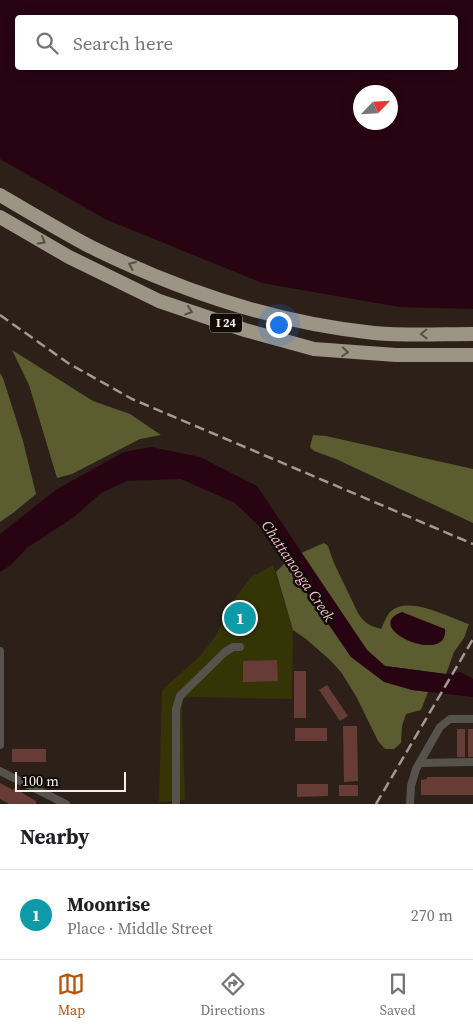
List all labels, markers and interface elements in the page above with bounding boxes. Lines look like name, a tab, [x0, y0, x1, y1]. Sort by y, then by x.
search box	[15, 15, 458, 70]
icon: search	[33, 29, 61, 57]
text: Search here	[73, 30, 173, 56]
north arrow	[353, 85, 398, 130]
one-way arrow	[37, 235, 46, 245]
one-way arrow	[128, 261, 137, 271]
one-way arrow	[184, 305, 192, 315]
your location	[266, 312, 292, 338]
road number: I 24	[210, 314, 242, 332]
one-way arrow	[420, 329, 428, 339]
one-way arrow	[342, 346, 350, 357]
water label: Chattanooga Creek	[257, 516, 341, 626]
pin: 1	[224, 599, 256, 637]
scale bar	[15, 769, 126, 792]
text: 100 m	[22, 771, 59, 791]
text: Nearby	[20, 822, 90, 851]
text: Moonrise	[67, 891, 150, 917]
text: 1	[32, 904, 40, 926]
text: 270 m	[411, 904, 453, 926]
text: Place · Middle Street	[67, 917, 213, 939]
tab: Map	[57, 970, 85, 1020]
tab: Directions	[200, 970, 265, 1020]
tab: Saved	[380, 970, 416, 1020]

